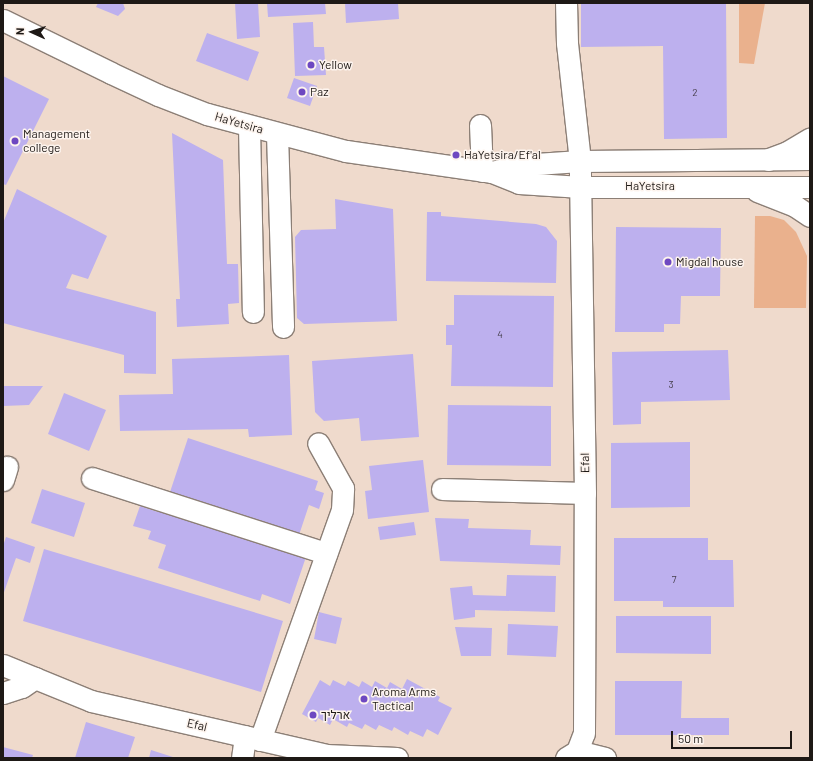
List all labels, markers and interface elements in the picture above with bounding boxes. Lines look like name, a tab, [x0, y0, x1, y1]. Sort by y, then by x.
north arrow	[12, 12, 52, 52]
text: N	[13, 27, 26, 35]
place label: Yellow	[319, 58, 352, 72]
marker: Yellow	[306, 60, 316, 70]
place label: Paz	[310, 85, 329, 99]
marker: Paz	[297, 87, 307, 97]
house number: 2	[692, 87, 698, 99]
street label: HaYetsira	[213, 109, 265, 137]
place label: Management college	[23, 127, 90, 155]
marker: Management college	[10, 136, 20, 146]
place label: HaYetsira/Ef'al	[464, 148, 541, 162]
marker: HaYetsira/Ef'al	[451, 150, 461, 160]
street label: HaYetsira	[625, 179, 675, 193]
place label: Migdal house	[676, 255, 743, 269]
marker: Migdal house	[663, 257, 673, 267]
house number: 4	[497, 329, 503, 341]
house number: 3	[668, 379, 674, 391]
street label: Efal	[578, 453, 592, 473]
house number: 7	[672, 574, 676, 586]
place label: Aroma Arms Tactical	[372, 685, 436, 713]
marker: Aroma Arms Tactical	[359, 694, 369, 704]
place label: ארליך	[321, 708, 350, 722]
marker: ארליך	[308, 710, 318, 720]
street label: Efal	[186, 716, 208, 734]
scale bar	[673, 723, 794, 749]
text: 50 m	[678, 731, 703, 745]

